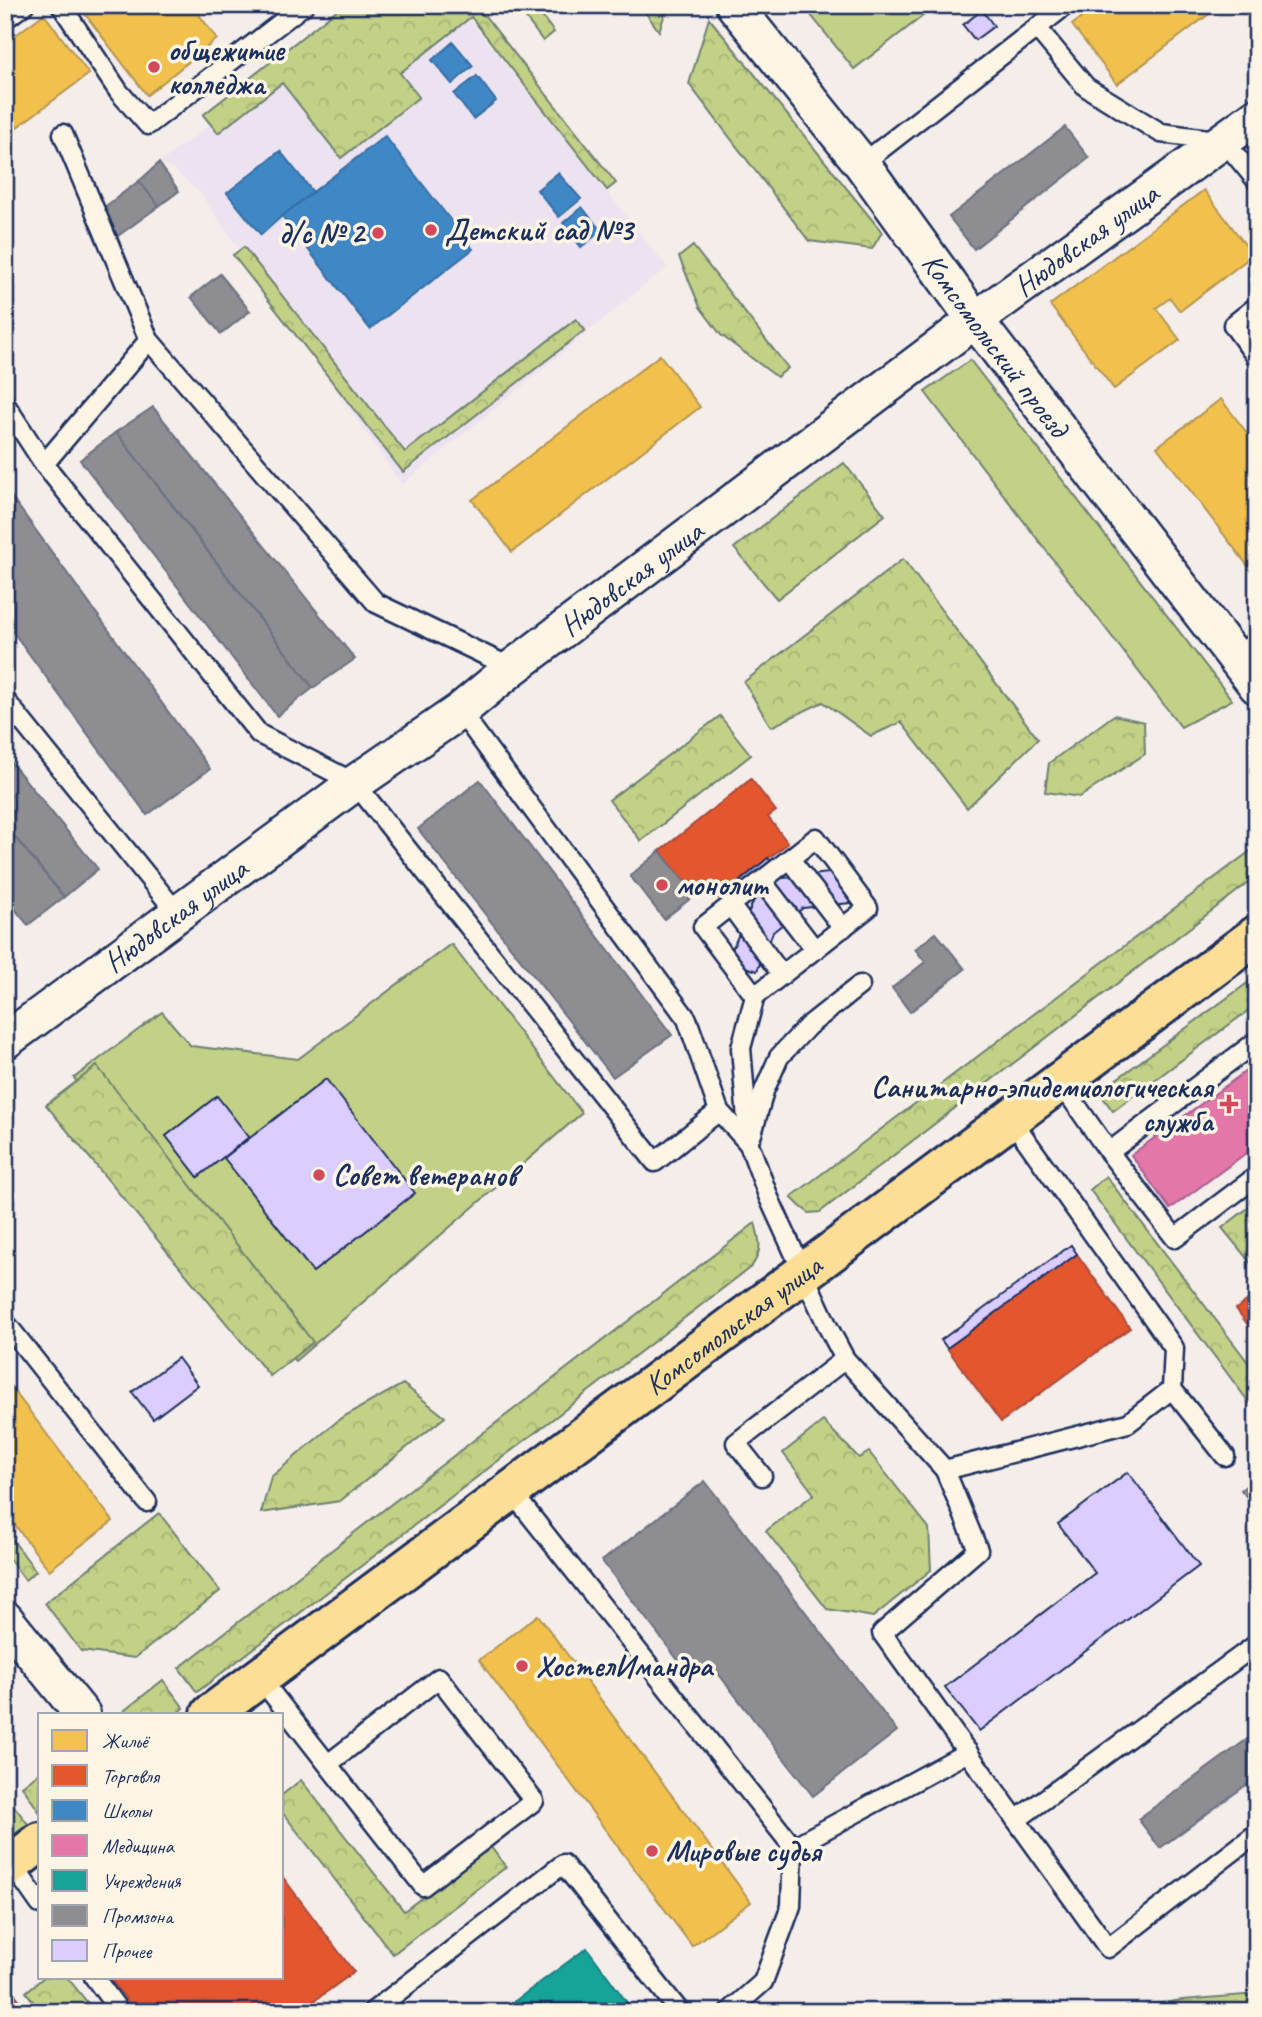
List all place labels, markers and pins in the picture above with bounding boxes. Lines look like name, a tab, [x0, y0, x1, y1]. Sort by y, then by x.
place label: общежитие колледжа	[168, 31, 286, 103]
marker: общежитие колледжа	[146, 59, 162, 75]
place label: Детский сад №3	[445, 211, 635, 249]
place label: д/с № 2	[279, 214, 366, 252]
marker: Детский сад №3	[423, 222, 439, 238]
marker: д/с № 2	[370, 225, 386, 241]
place label: монолит	[676, 866, 770, 904]
marker: монолит	[654, 877, 670, 893]
place label: Санитарно-эпидемиологическая служба	[871, 1068, 1215, 1140]
marker: Санитарно-эпидемиологическая служба	[1219, 1094, 1239, 1114]
place label: Совет ветеранов	[333, 1156, 523, 1194]
marker: Совет ветеранов	[311, 1167, 327, 1183]
place label: ХостелИмандра	[536, 1647, 715, 1685]
marker: ХостелИмандра	[514, 1658, 530, 1674]
place label: Мировые судья	[666, 1832, 823, 1871]
marker: Мировые судья	[644, 1843, 660, 1859]

